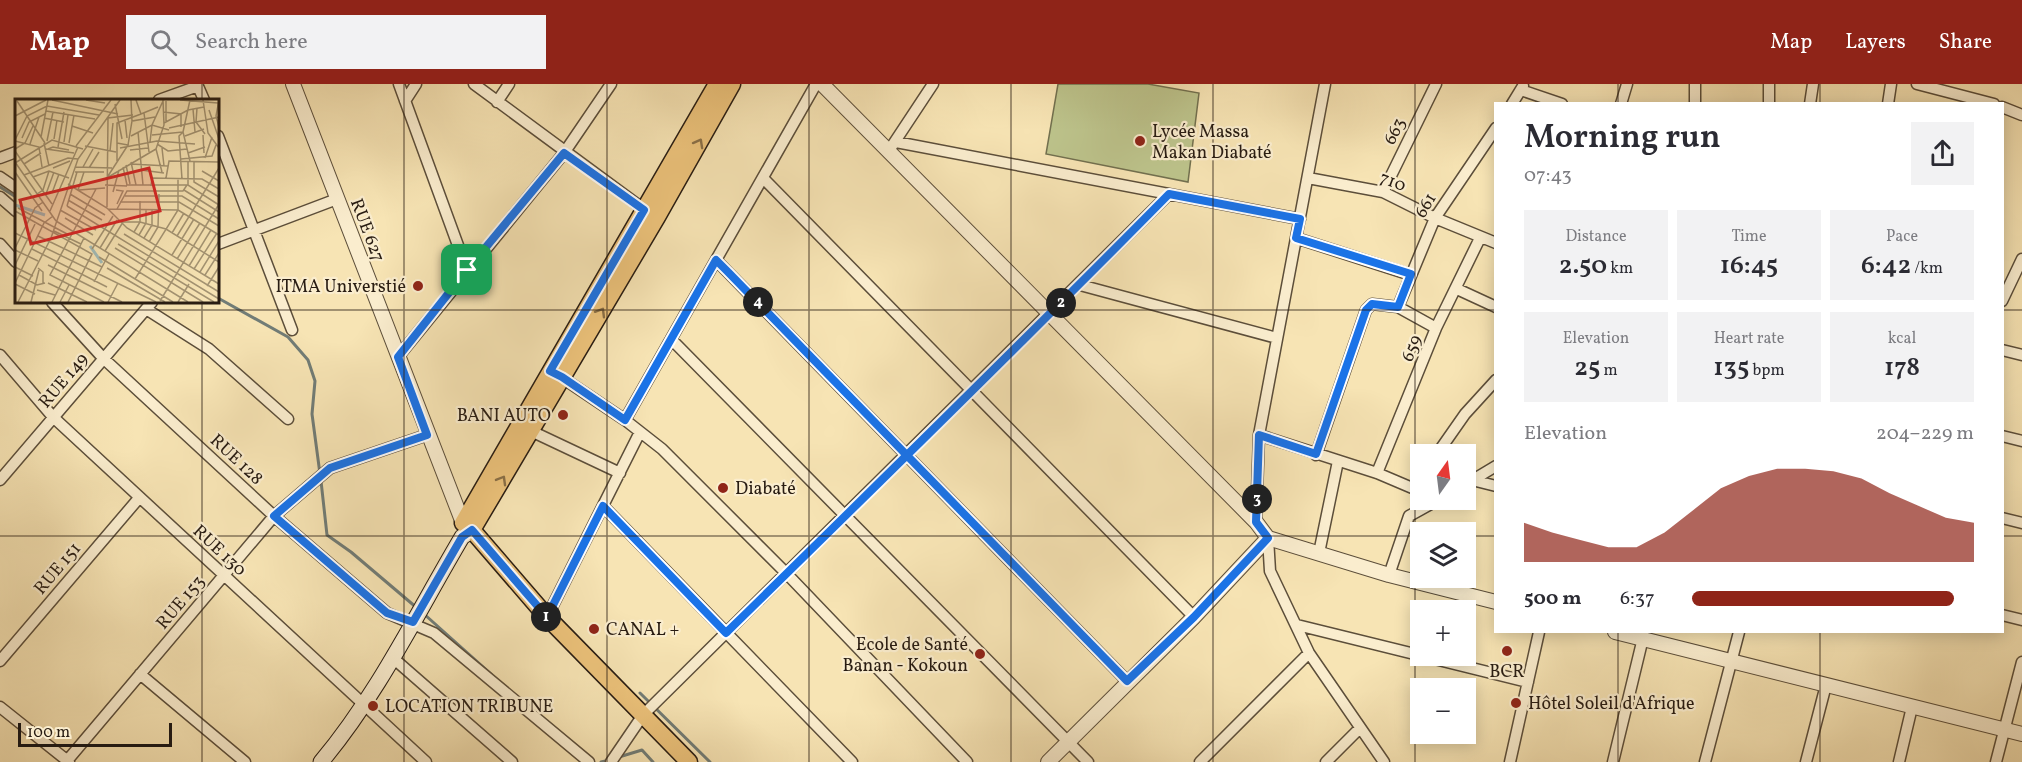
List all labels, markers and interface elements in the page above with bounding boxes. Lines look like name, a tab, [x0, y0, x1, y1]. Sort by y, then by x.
search box	[126, 15, 546, 69]
text: Map	[30, 23, 90, 62]
icon: search	[147, 26, 180, 59]
text: Search here	[195, 27, 308, 58]
text: Map	[1770, 28, 1812, 57]
text: Layers	[1845, 28, 1906, 57]
text: Share	[1939, 28, 1992, 57]
inset map	[15, 99, 219, 303]
street label: 663	[1378, 114, 1413, 149]
text: Morning run	[1524, 116, 1721, 162]
place label: Lycée Massa Makan Diabaté	[1152, 120, 1272, 166]
button: share	[1911, 122, 1974, 185]
marker: Lycée Massa Makan Diabaté	[1133, 134, 1147, 148]
one-way arrow	[692, 139, 703, 149]
text: 07:43	[1524, 162, 1572, 190]
street label: 710	[1376, 166, 1409, 199]
street label: 661	[1409, 189, 1443, 223]
street label: RUE 627	[343, 195, 390, 266]
text: Distance	[1565, 226, 1627, 248]
text: Time	[1731, 226, 1767, 248]
text: Pace	[1886, 226, 1918, 248]
pin	[441, 244, 492, 295]
text: 2.50	[1559, 248, 1607, 284]
text: 16:45	[1720, 248, 1778, 284]
text: 6:42	[1861, 248, 1911, 284]
icon: arrive	[450, 253, 483, 286]
text: km	[1607, 258, 1633, 280]
text: /km	[1911, 258, 1943, 280]
place label: ITMA Universtié	[276, 275, 406, 300]
marker: ITMA Universtié	[411, 279, 425, 293]
pin: 4	[743, 287, 773, 317]
pin: 2	[1046, 288, 1076, 318]
text: 4	[753, 291, 763, 313]
text: 2	[1057, 292, 1065, 314]
one-way arrow	[594, 308, 605, 318]
text: Elevation	[1563, 328, 1629, 350]
text: Heart rate	[1714, 328, 1784, 350]
text: kcal	[1888, 328, 1916, 350]
street label: 659	[1396, 331, 1429, 366]
street label: RUE 149	[34, 348, 95, 414]
text: 25	[1574, 350, 1600, 386]
text: 135	[1713, 350, 1749, 386]
text: 178	[1884, 350, 1920, 386]
text: m	[1600, 360, 1618, 382]
text: bpm	[1749, 360, 1785, 382]
place label: BANI AUTO	[457, 404, 551, 429]
marker: BANI AUTO	[556, 408, 570, 422]
text: Elevation	[1524, 420, 1607, 448]
text: 204–229 m	[1876, 420, 1974, 448]
street label: RUE 128	[204, 429, 268, 491]
north arrow	[1410, 444, 1476, 510]
map controls	[1410, 444, 1476, 744]
one-way arrow	[495, 476, 506, 486]
place label: Diabaté	[735, 477, 796, 502]
marker: Diabaté	[716, 481, 730, 495]
pin: 3	[1242, 484, 1272, 514]
text: 3	[1253, 488, 1261, 510]
street label: RUE 130	[186, 520, 252, 583]
button: layers	[1410, 522, 1476, 588]
street label: RUE 151	[29, 537, 87, 601]
street label: RUE 153	[151, 571, 211, 635]
text: 500 m	[1524, 585, 1582, 613]
text: 6:37	[1620, 585, 1655, 613]
button: +	[1410, 600, 1476, 666]
pin: 1	[531, 602, 561, 632]
text: 1	[543, 606, 549, 628]
place label: CANAL +	[606, 618, 679, 643]
marker: CANAL +	[587, 622, 601, 636]
place label: Ecole de Santé Banan - Kokoun	[842, 633, 968, 679]
marker: BCR	[1500, 644, 1514, 658]
marker: Ecole de Santé Banan - Kokoun	[973, 647, 987, 661]
place label: BCR	[1489, 660, 1525, 685]
button: −	[1410, 678, 1476, 744]
place label: Hôtel Soleil d'Afrique	[1528, 692, 1695, 717]
place label: LOCATION TRIBUNE	[385, 695, 554, 720]
marker: Hôtel Soleil d'Afrique	[1509, 696, 1523, 710]
marker: LOCATION TRIBUNE	[366, 699, 380, 713]
scale bar	[18, 720, 172, 748]
text: 100 m	[27, 722, 70, 744]

